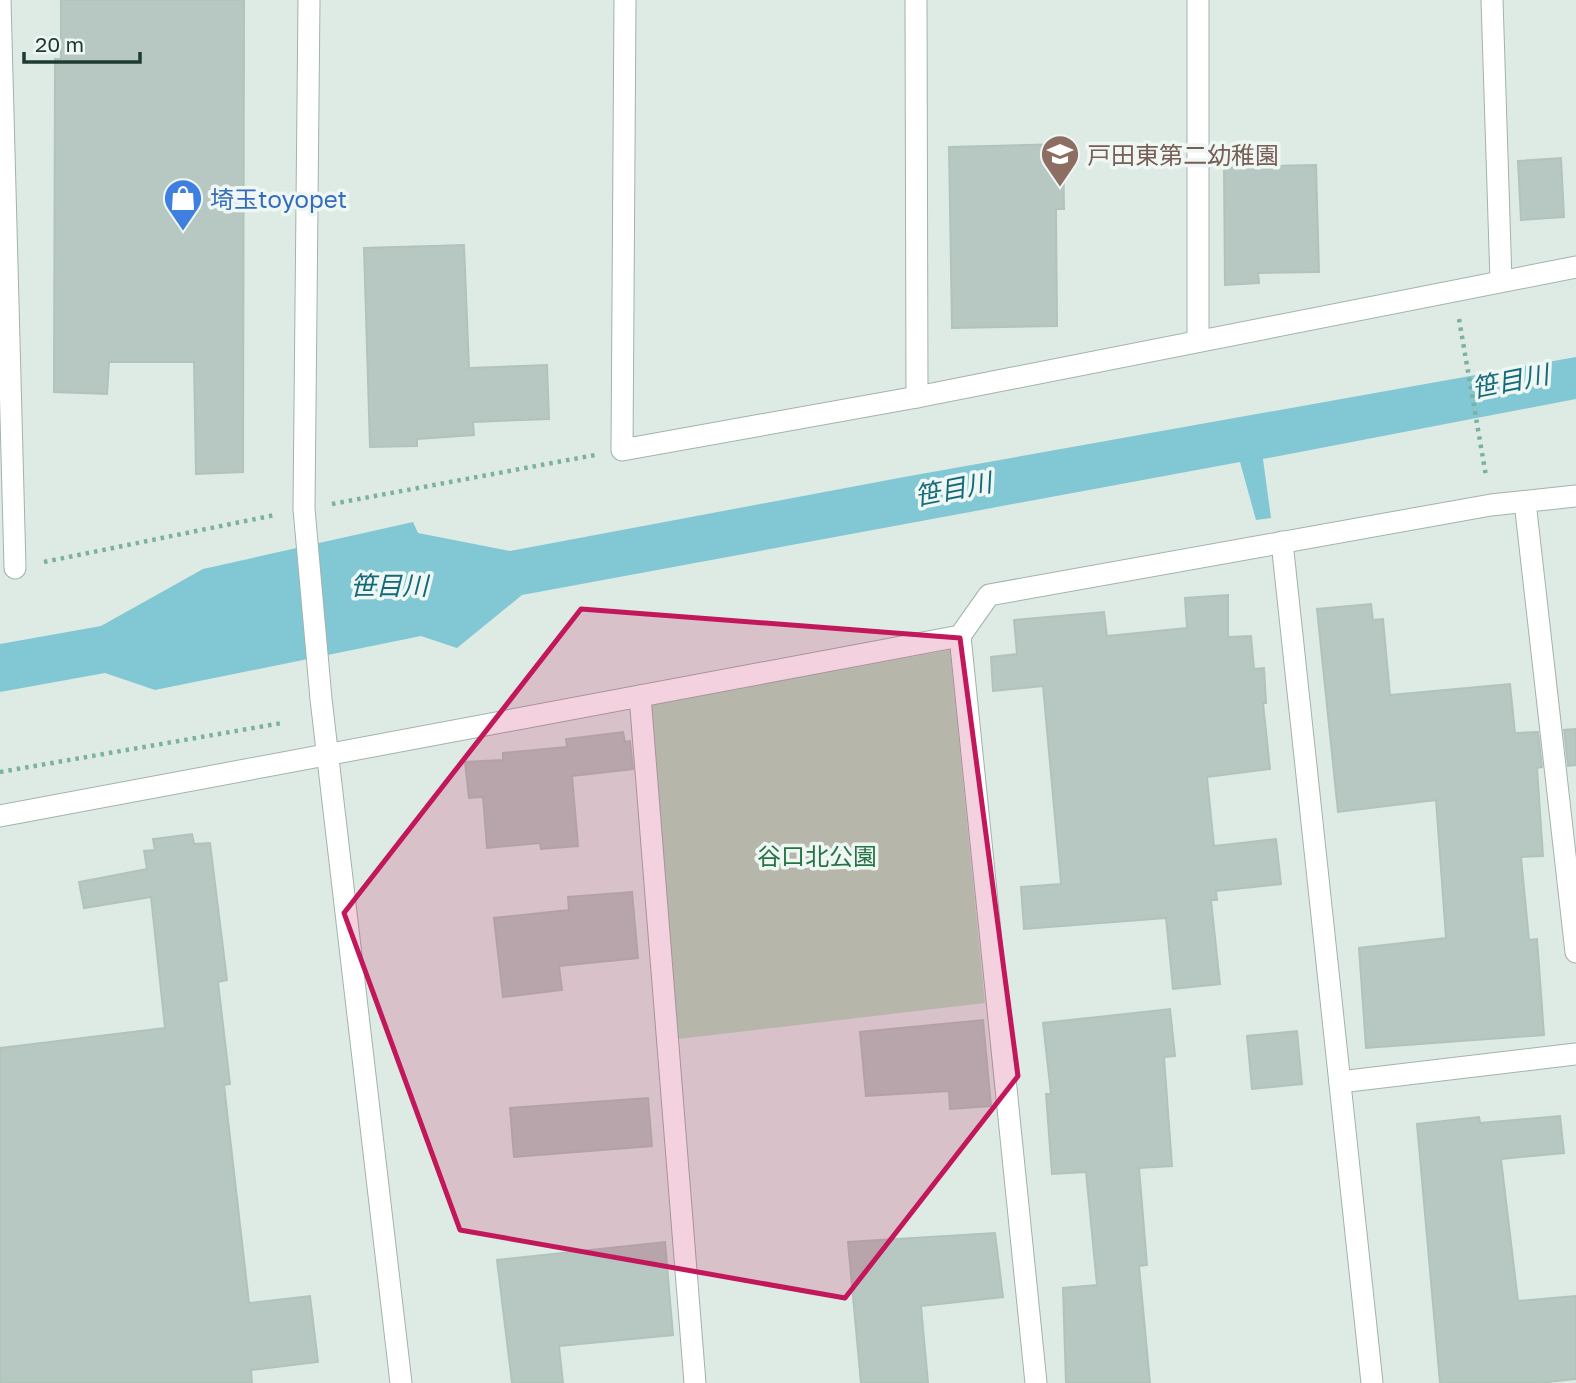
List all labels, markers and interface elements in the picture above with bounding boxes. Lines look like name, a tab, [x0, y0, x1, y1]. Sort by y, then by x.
scale bar	[24, 21, 140, 65]
text: 20 m	[35, 31, 84, 57]
school or university icon: 戸田東第二幼稚園	[1039, 133, 1081, 188]
place label: 戸田東第二幼稚園	[1087, 140, 1279, 169]
shop icon: 埼玉toyopet	[162, 177, 204, 232]
place label: 埼玉toyopet	[210, 184, 347, 213]
water label: 笹目川	[1469, 358, 1554, 404]
water label: 笹目川	[912, 466, 997, 512]
water label: 笹目川	[350, 570, 431, 601]
park label: 谷口北公園	[757, 841, 877, 870]

